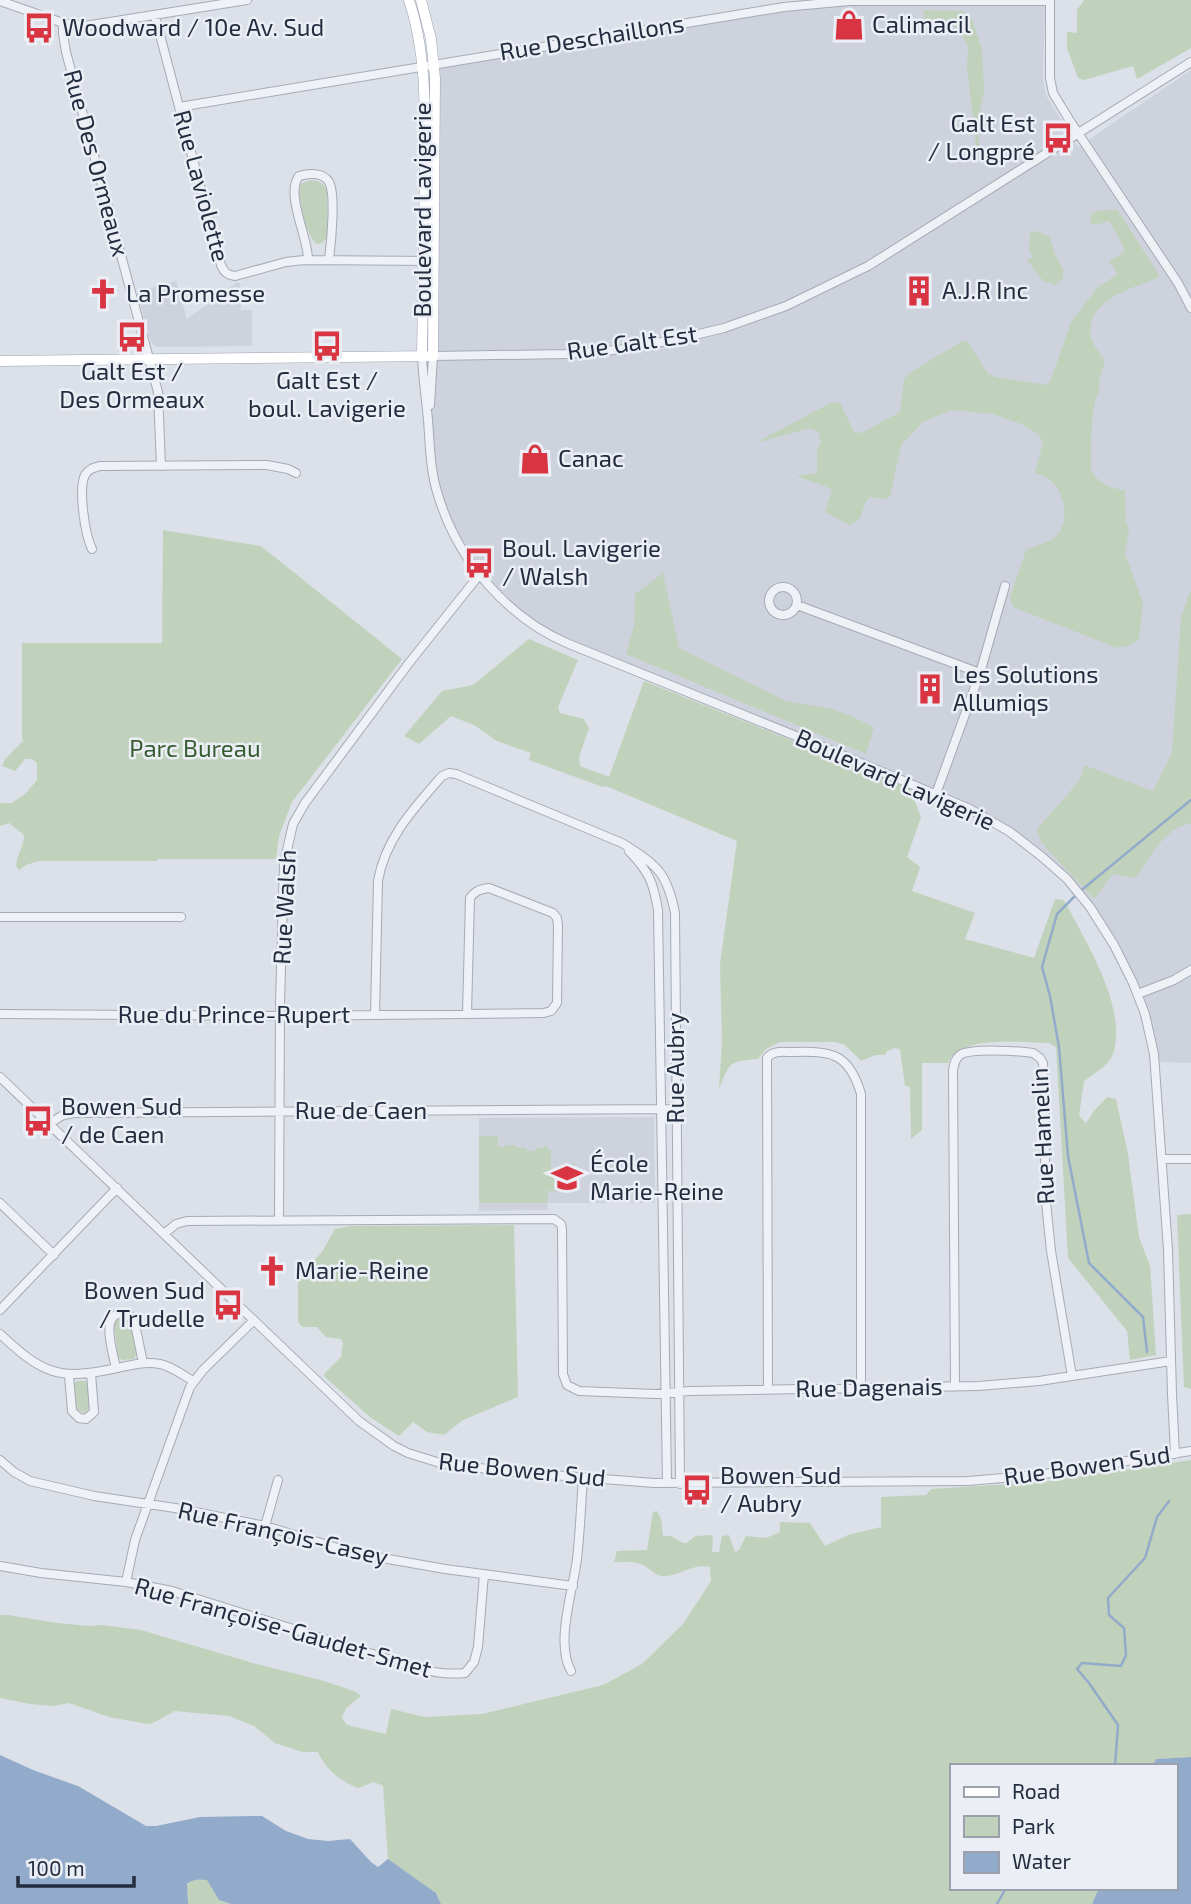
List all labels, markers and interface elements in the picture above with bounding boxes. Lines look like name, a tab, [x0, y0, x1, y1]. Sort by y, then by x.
street label: Rue Deschaillons	[497, 8, 686, 65]
shop icon: Calimacil	[832, 8, 866, 42]
place label: Calimacil	[872, 9, 971, 38]
bus stop icon: Woodward / 10e Av. Sud	[22, 11, 56, 45]
place label: Woodward / 10e Av. Sud	[62, 12, 324, 41]
street label: Rue Des Ormeaux	[59, 66, 136, 260]
street label: Boulevard Lavigerie	[407, 102, 436, 318]
street label: Rue Laviolette	[168, 107, 237, 265]
place label: Galt Est / Longpré	[928, 108, 1035, 165]
bus stop icon: Galt Est / Longpré	[1041, 121, 1075, 155]
building icon: A.J.R Inc	[902, 274, 936, 308]
place label: A.J.R Inc	[942, 275, 1028, 304]
church icon: La Promesse	[86, 277, 120, 311]
place label: La Promesse	[126, 278, 265, 307]
street label: Rue Galt Est	[565, 318, 699, 365]
bus stop icon: Galt Est / Des Ormeaux	[115, 320, 149, 354]
bus stop icon: Galt Est / boul. Lavigerie	[310, 329, 344, 363]
place label: Galt Est / Des Ormeaux	[59, 356, 205, 413]
place label: Galt Est / boul. Lavigerie	[248, 365, 406, 422]
shop icon: Canac	[518, 442, 552, 476]
place label: Canac	[558, 443, 624, 472]
place label: Boul. Lavigerie / Walsh	[502, 533, 661, 590]
bus stop icon: Boul. Lavigerie / Walsh	[462, 546, 496, 580]
place label: Les Solutions Allumiqs	[953, 659, 1099, 716]
building icon: Les Solutions Allumiqs	[913, 672, 947, 706]
street label: Boulevard Lavigerie	[791, 722, 1000, 836]
park label: Parc Bureau	[129, 733, 261, 762]
street label: Rue Walsh	[266, 849, 301, 965]
street label: Rue du Prince-Rupert	[118, 999, 350, 1028]
street label: Rue Aubry	[660, 1012, 689, 1123]
street label: Rue Hamelin	[1023, 1067, 1060, 1205]
place label: Bowen Sud / de Caen	[61, 1091, 182, 1148]
street label: Rue de Caen	[295, 1095, 427, 1124]
bus stop icon: Bowen Sud / de Caen	[21, 1104, 55, 1138]
place label: École Marie-Reine	[590, 1148, 724, 1205]
school or university icon: École Marie-Reine	[550, 1161, 584, 1195]
church icon: Marie-Reine	[255, 1254, 289, 1288]
place label: Marie-Reine	[295, 1255, 429, 1284]
place label: Bowen Sud / Trudelle	[84, 1275, 205, 1332]
bus stop icon: Bowen Sud / Trudelle	[211, 1288, 245, 1322]
street label: Rue Dagenais	[795, 1371, 943, 1402]
street label: Rue Bowen Sud	[1002, 1438, 1172, 1491]
street label: Rue Bowen Sud	[437, 1445, 607, 1492]
place label: Bowen Sud / Aubry	[720, 1460, 841, 1517]
bus stop icon: Bowen Sud / Aubry	[680, 1473, 714, 1507]
street label: Rue François-Casey	[175, 1494, 391, 1572]
street label: Rue Françoise-Gaudet-Smet	[131, 1570, 435, 1684]
legend	[950, 1764, 1177, 1890]
text: Road	[1012, 1778, 1060, 1803]
text: Park	[1012, 1813, 1055, 1838]
scale bar	[18, 1844, 133, 1888]
text: Water	[1012, 1848, 1071, 1873]
text: 100 m	[28, 1855, 85, 1880]

